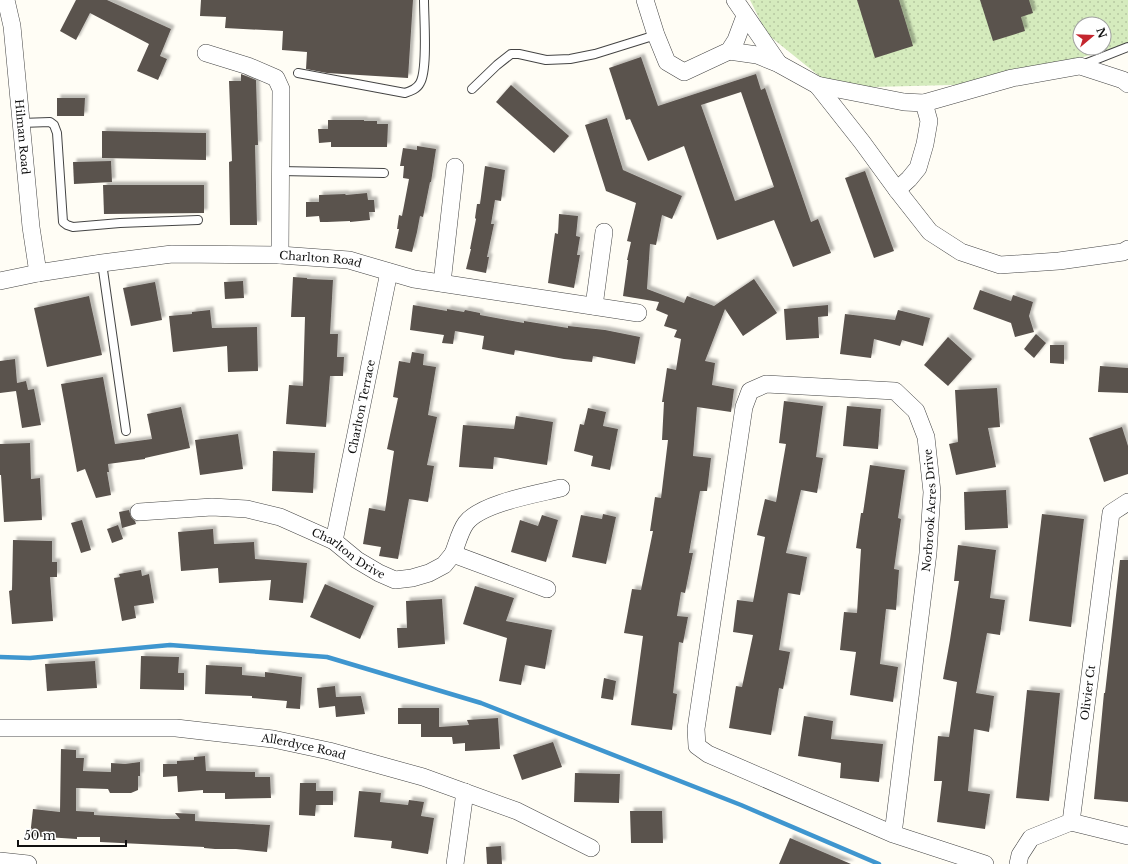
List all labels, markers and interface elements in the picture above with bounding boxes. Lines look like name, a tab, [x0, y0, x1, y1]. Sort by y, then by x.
north arrow	[1072, 16, 1112, 56]
text: N	[1093, 26, 1110, 41]
street label: Hilman Road	[12, 99, 33, 176]
street label: Charlton Road	[279, 248, 364, 271]
street label: Charlton Terrace	[345, 358, 378, 455]
street label: Norbrook Acres Drive	[919, 448, 939, 573]
street label: Charlton Drive	[309, 525, 387, 582]
street label: Olivier Ct	[1077, 663, 1098, 721]
street label: Allerdyce Road	[260, 731, 348, 762]
scale bar	[18, 822, 126, 848]
text: 50 m	[24, 828, 56, 843]

